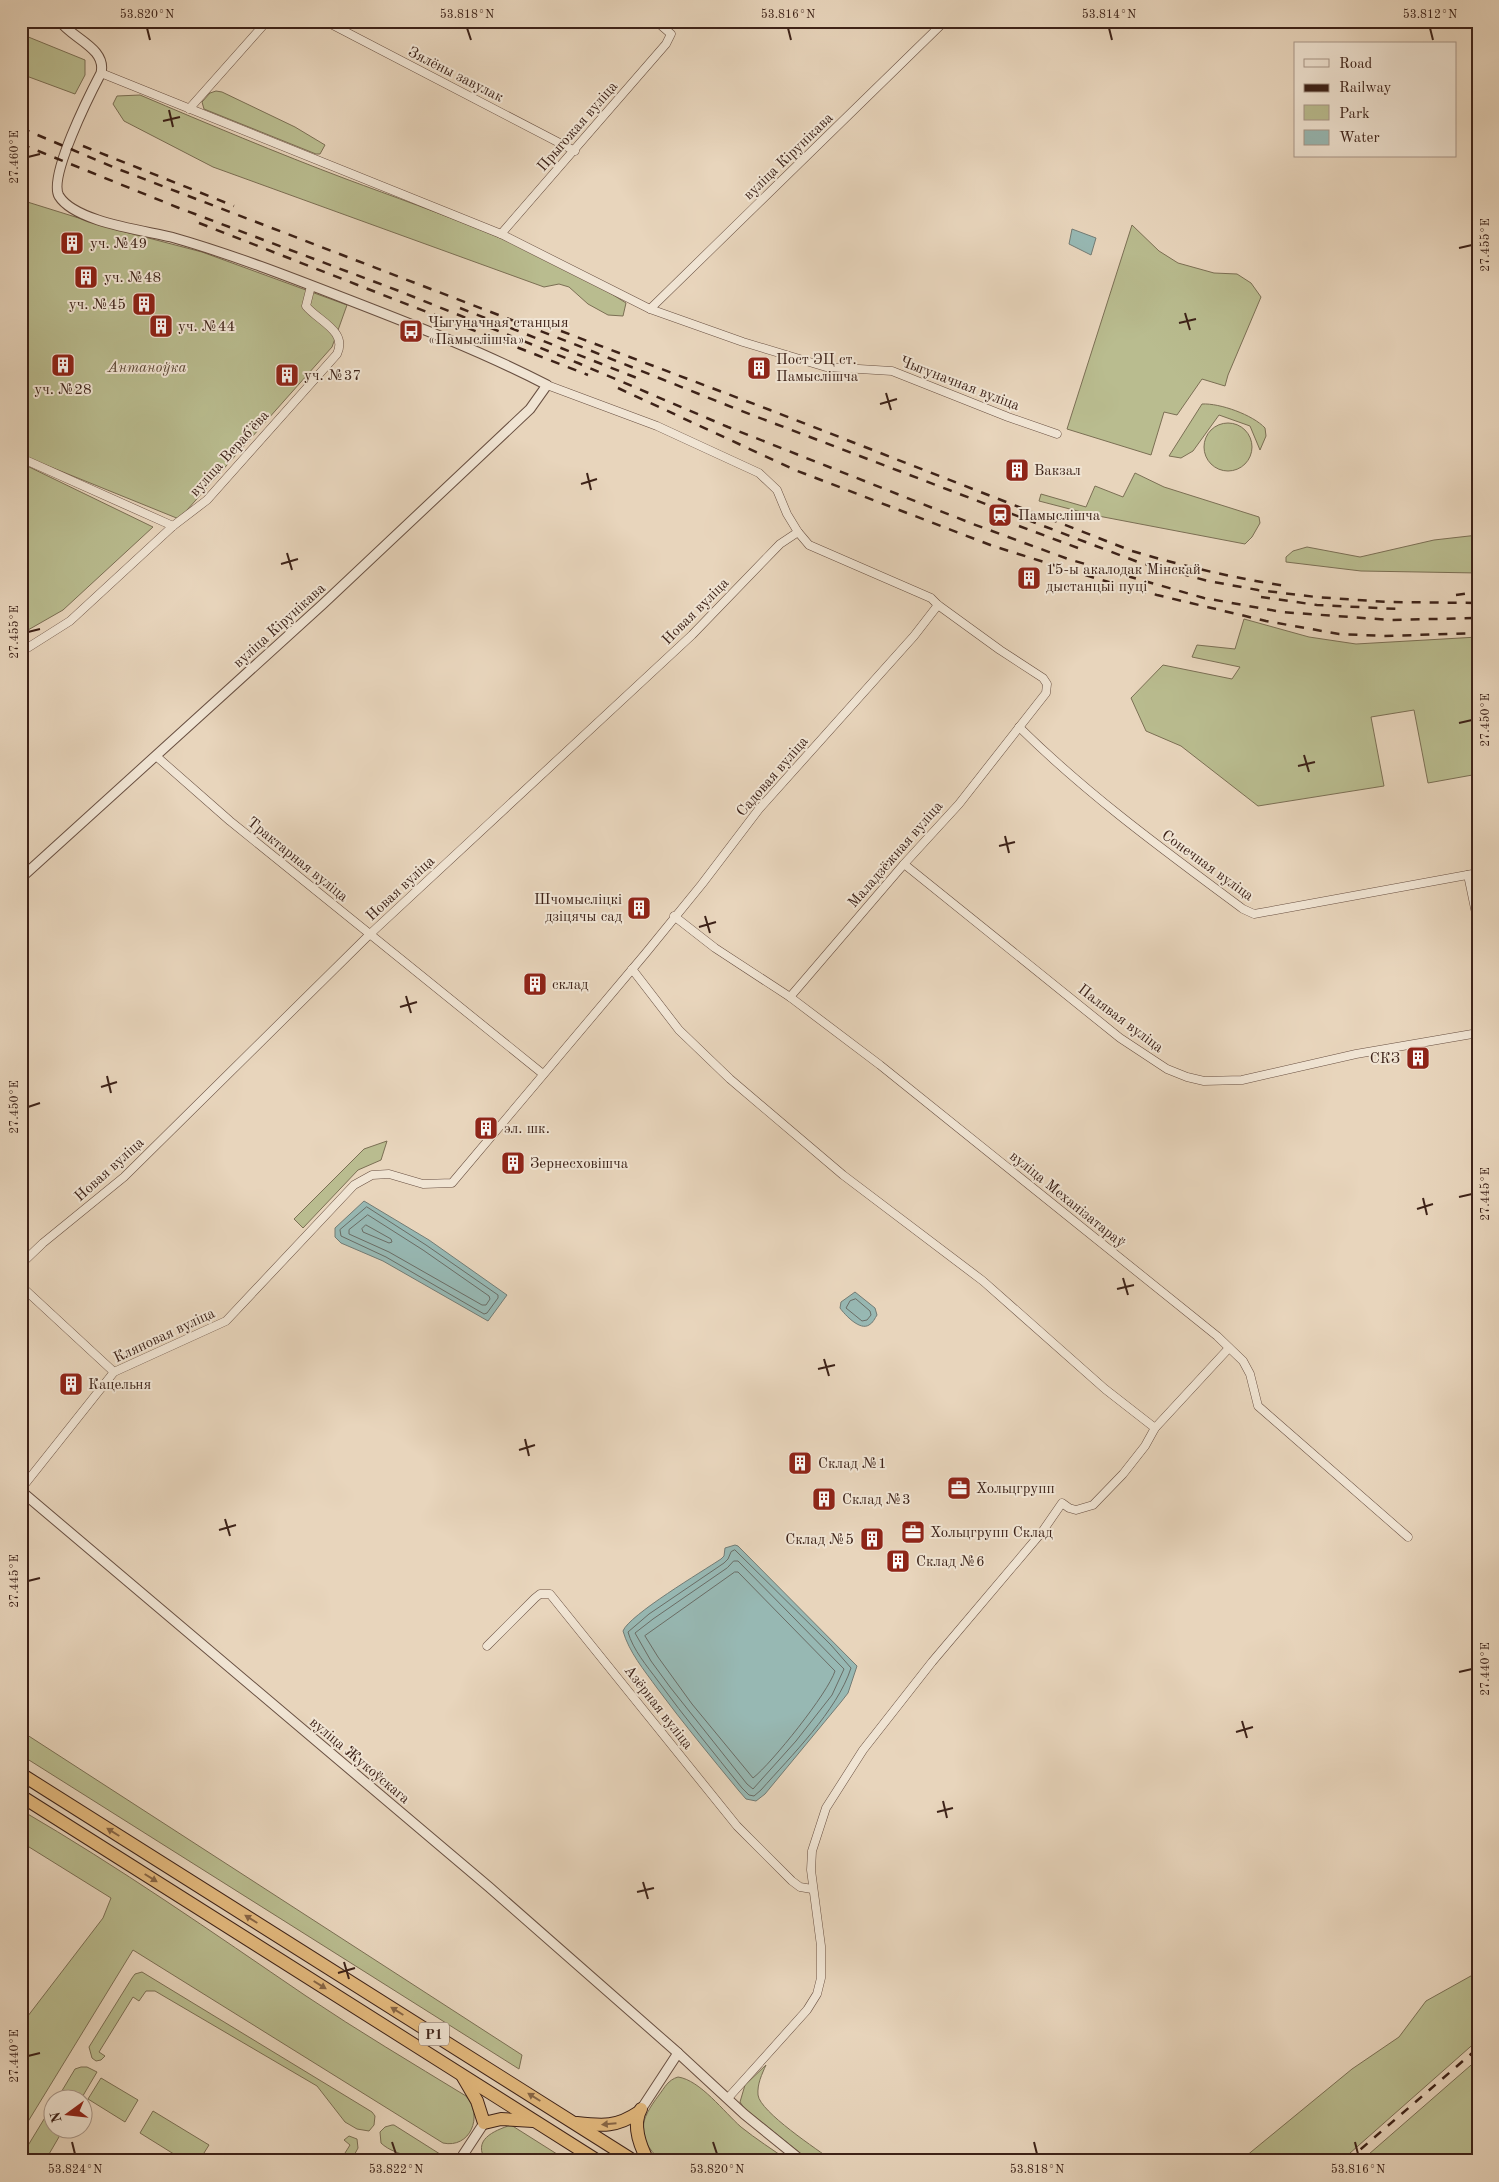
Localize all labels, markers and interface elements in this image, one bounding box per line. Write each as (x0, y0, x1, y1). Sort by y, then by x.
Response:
text: 53.820°N (120, 8, 174, 21)
text: 53.818°N (440, 8, 494, 21)
text: 53.816°N (761, 8, 815, 21)
text: 53.814°N (1082, 8, 1136, 21)
text: 53.812°N (1403, 8, 1457, 21)
legend (1294, 42, 1456, 158)
street label: Зялёны завулак (405, 45, 506, 106)
text: Road (1339, 57, 1373, 72)
street label: Прыгожая вуліца (535, 79, 621, 175)
text: Railway (1339, 81, 1392, 96)
text: Park (1339, 107, 1370, 122)
street label: вуліца Кірунікава (741, 110, 837, 203)
text: 27.460°E (9, 130, 21, 184)
text: Water (1339, 131, 1380, 146)
text: 27.455°E (1479, 218, 1492, 272)
building icon: уч. №49 (59, 230, 85, 256)
place label: уч. №49 (90, 237, 147, 252)
building icon: уч. №48 (73, 264, 99, 290)
place label: уч. №48 (104, 271, 161, 286)
building icon: уч. №45 (131, 291, 157, 317)
place label: уч. №45 (69, 298, 126, 313)
building icon: уч. №44 (148, 313, 174, 339)
place label: Чыгуначная станцыя «Памыслішча» (428, 316, 569, 348)
bus stop icon: Чыгуначная станцыя «Памыслішча» (398, 318, 424, 344)
place label: уч. №44 (178, 320, 235, 335)
building icon: уч. №28 (50, 352, 76, 378)
place label: Пост ЭЦ ст. Памыслішча (776, 353, 859, 385)
building icon: Пост ЭЦ ст. Памыслішча (746, 355, 772, 381)
street label: Чыгуначная вуліца (898, 355, 1022, 414)
park label: Антаноўка (107, 361, 186, 376)
building icon: уч. №37 (274, 362, 300, 388)
place label: уч. №37 (304, 369, 361, 384)
place label: уч. №28 (34, 383, 92, 398)
street label: вуліца Верабʼёва (188, 408, 273, 500)
building icon: Вакзал (1004, 457, 1030, 483)
place label: Вакзал (1034, 464, 1081, 479)
station icon: Памыслішча (987, 502, 1013, 528)
place label: Памыслішча (1018, 509, 1101, 524)
place label: 15-ы акалодак Мінскай дыстанцыі пуці (1046, 563, 1201, 595)
building icon: 15-ы акалодак Мінскай дыстанцыі пуці (1016, 565, 1042, 591)
street label: Новая вуліца (660, 575, 733, 648)
street label: вуліца Кірунікава (231, 581, 329, 671)
text: 27.455°E (8, 605, 21, 659)
text: 27.450°E (1479, 693, 1492, 747)
street label: Садовая вуліца (735, 734, 812, 820)
street label: Маладзёжная вуліца (846, 798, 947, 911)
street label: Трактарная вуліца (244, 815, 351, 906)
street label: Сонечная вуліца (1158, 828, 1256, 905)
street label: Новая вуліца (364, 853, 439, 924)
place label: Шчомысліцкі дзіцячы сад (534, 893, 623, 925)
building icon: Шчомысліцкі дзіцячы сад (626, 895, 652, 921)
building icon: склад (522, 971, 548, 997)
place label: склад (552, 978, 589, 993)
street label: Палявая вуліца (1075, 982, 1166, 1056)
building icon: СКЗ (1405, 1045, 1431, 1071)
place label: СКЗ (1370, 1052, 1400, 1067)
text: 27.450°E (8, 1080, 21, 1134)
building icon: эл. шк. (473, 1115, 499, 1141)
place label: эл. шк. (504, 1122, 550, 1137)
street label: Новая вуліца (73, 1135, 148, 1205)
street label: вуліца Механізатараў (1006, 1149, 1128, 1251)
building icon: Зернесховішча (500, 1150, 526, 1176)
place label: Зернесховішча (530, 1157, 629, 1172)
text: 27.445°E (1479, 1167, 1492, 1221)
street label: Кляновая вуліца (112, 1306, 218, 1366)
building icon: Кацельня (58, 1371, 84, 1397)
place label: Кацельня (88, 1378, 151, 1393)
building icon: Склад №1 (787, 1450, 813, 1476)
place label: Склад №1 (818, 1457, 887, 1472)
office icon: Хольцгрупп (946, 1475, 972, 1501)
place label: Хольцгрупп (976, 1482, 1055, 1497)
building icon: Склад №3 (811, 1486, 837, 1512)
place label: Склад №3 (842, 1493, 911, 1508)
office icon: Хольцгрупп Склад (900, 1519, 926, 1545)
building icon: Склад №5 (859, 1526, 885, 1552)
place label: Хольцгрупп Склад (930, 1526, 1053, 1541)
place label: Склад №5 (785, 1533, 854, 1548)
building icon: Склад №6 (885, 1548, 911, 1574)
text: 27.445°E (8, 1554, 21, 1608)
place label: Склад №6 (916, 1555, 985, 1570)
text: 27.440°E (1480, 1642, 1492, 1696)
street label: Азёрная вуліца (621, 1663, 695, 1753)
street label: вуліца Жукоўскага (306, 1715, 412, 1808)
one-way arrow (107, 1827, 120, 1837)
one-way arrow (145, 1874, 158, 1883)
one-way arrow (244, 1914, 258, 1923)
one-way arrow (314, 1980, 327, 1989)
one-way arrow (390, 2006, 403, 2015)
road number: Р1 (419, 2022, 449, 2046)
text: 27.440°E (9, 2029, 21, 2083)
north arrow (42, 2090, 92, 2140)
one-way arrow (528, 2092, 541, 2102)
text: N (48, 2110, 65, 2124)
one-way arrow (601, 2121, 617, 2129)
text: 53.824°N (48, 2163, 102, 2176)
text: 53.822°N (369, 2163, 423, 2176)
text: 53.820°N (690, 2163, 744, 2176)
text: 53.818°N (1010, 2163, 1064, 2176)
text: 53.816°N (1331, 2163, 1385, 2176)

